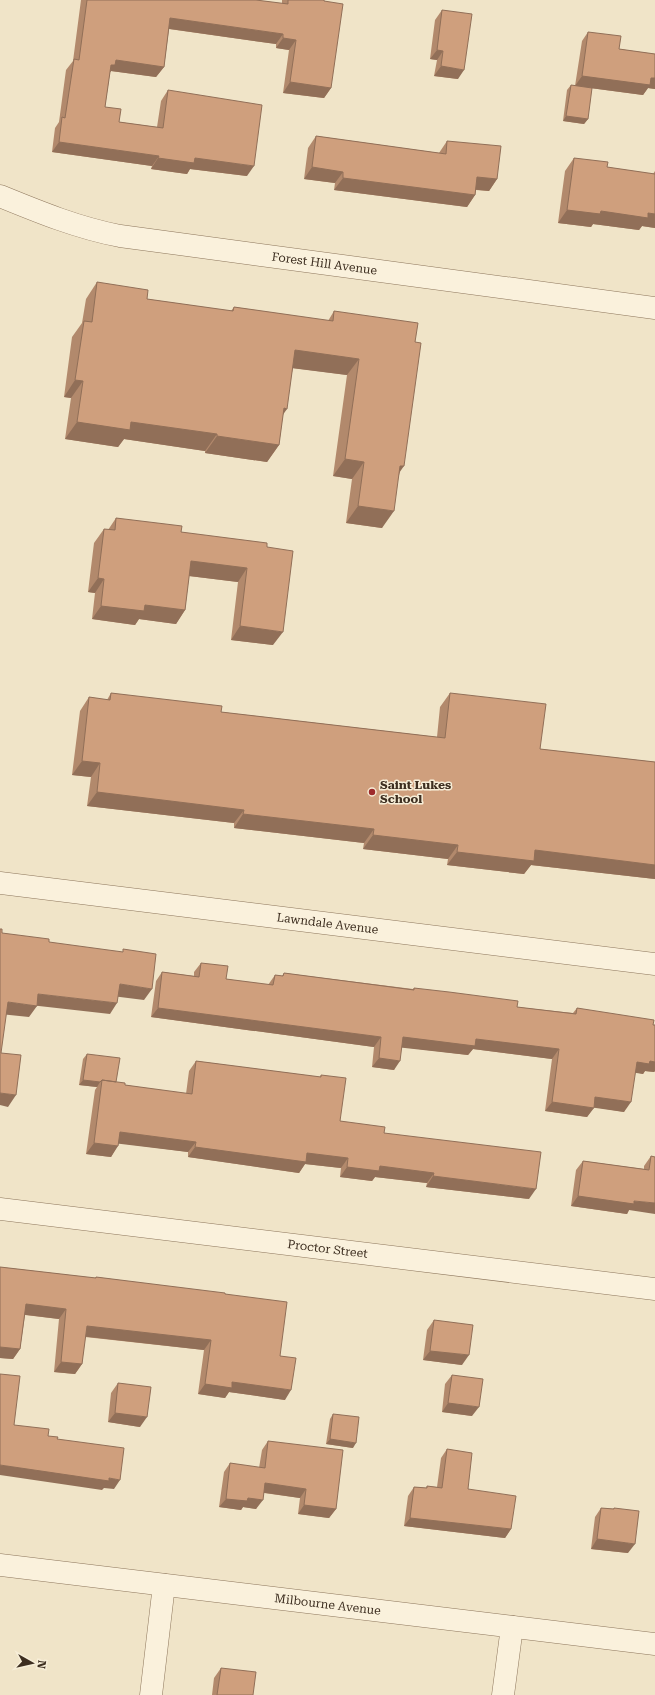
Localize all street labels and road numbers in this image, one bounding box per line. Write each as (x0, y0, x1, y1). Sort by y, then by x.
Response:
street label: Forest Hill Avenue (271, 250, 378, 278)
street label: Lawndale Avenue (276, 910, 379, 937)
street label: Proctor Street (287, 1237, 369, 1261)
street label: Milbourne Avenue (274, 1591, 382, 1618)

